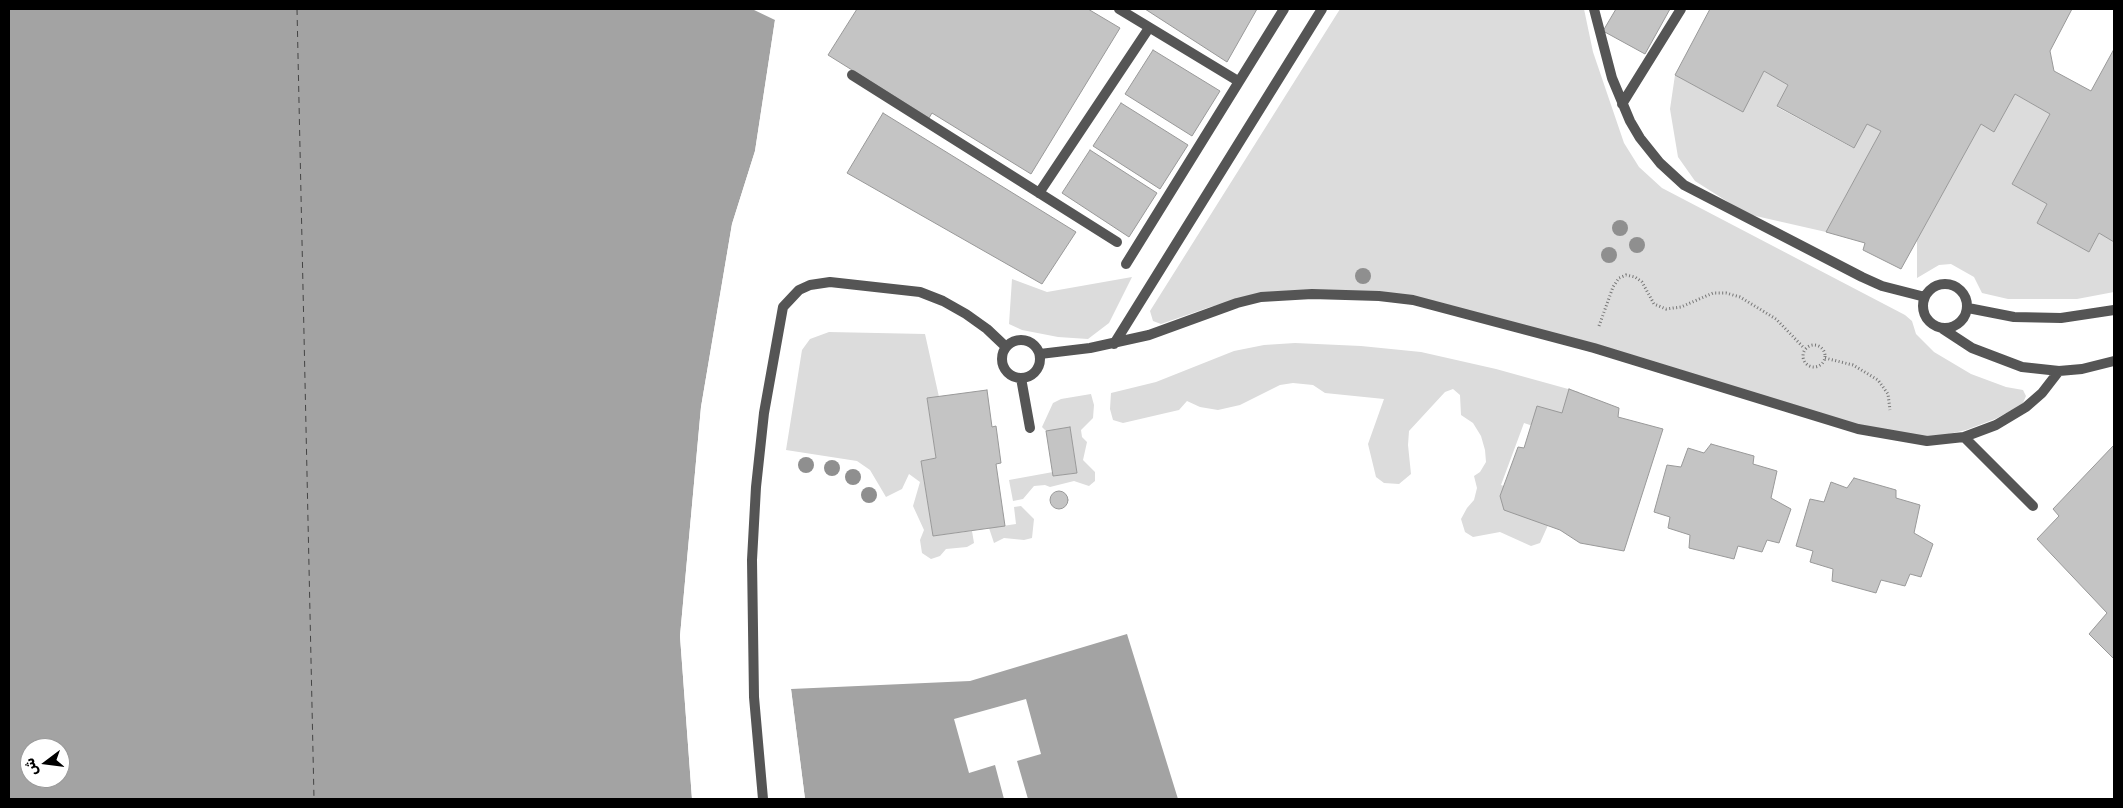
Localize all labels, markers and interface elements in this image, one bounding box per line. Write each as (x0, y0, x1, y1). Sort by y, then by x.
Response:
north arrow (20, 738, 70, 788)
text: ش (20, 756, 42, 778)

